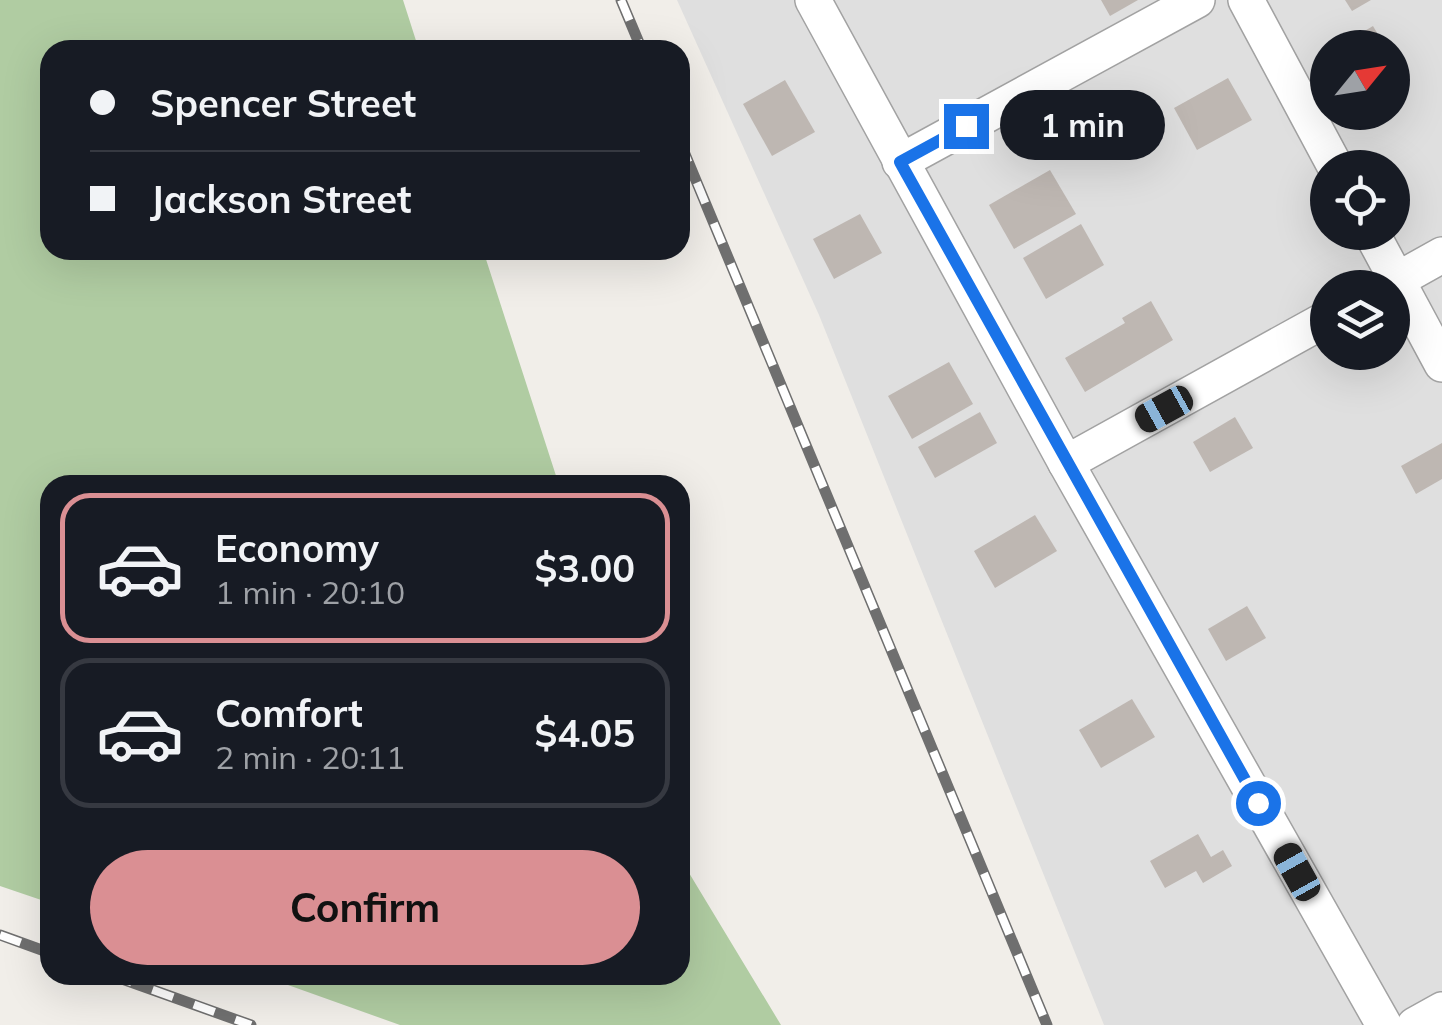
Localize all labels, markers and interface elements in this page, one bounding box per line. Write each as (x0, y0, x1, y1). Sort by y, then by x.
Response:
north arrow (1310, 30, 1410, 130)
map controls (1310, 30, 1410, 370)
text: Spencer Street (150, 79, 416, 127)
callout: 1 min (1001, 91, 1166, 161)
route end (944, 104, 989, 149)
text: 1 min (1040, 105, 1125, 145)
button: locate (1310, 150, 1410, 250)
text: Jackson Street (150, 175, 411, 223)
button: layers (1310, 270, 1410, 370)
car (1130, 381, 1198, 437)
icon: car (95, 523, 185, 613)
text: Economy (215, 524, 379, 572)
text: $3.00 (534, 544, 635, 592)
text: 1 min · 20:10 (215, 572, 405, 612)
icon: car (95, 688, 185, 778)
text: Comfort (215, 689, 363, 737)
text: $4.05 (534, 709, 635, 757)
text: 2 min · 20:11 (215, 737, 405, 777)
route start (1236, 781, 1281, 826)
car (1269, 838, 1325, 906)
button: Confirm (90, 850, 640, 965)

